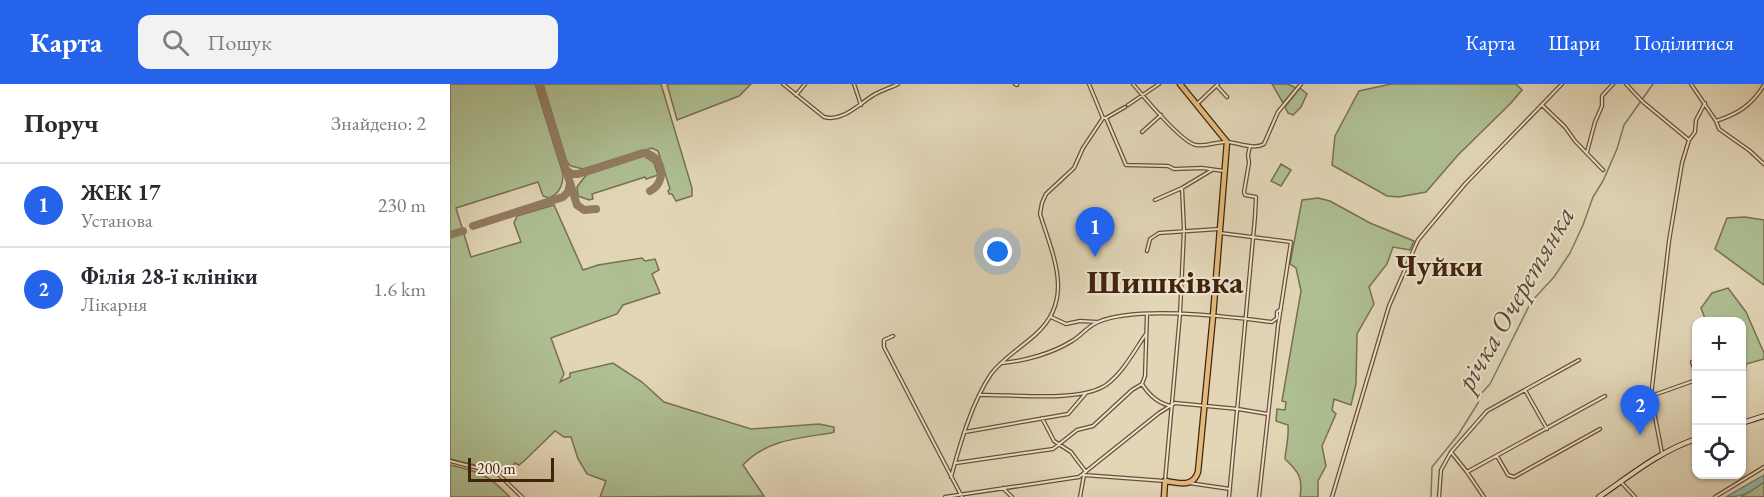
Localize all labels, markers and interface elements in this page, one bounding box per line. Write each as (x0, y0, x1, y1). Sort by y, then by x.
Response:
search box (138, 15, 558, 69)
text: Карта (30, 24, 102, 60)
icon: search (159, 26, 192, 59)
text: Пошук (207, 28, 272, 57)
text: Карта (1465, 29, 1515, 56)
text: Шари (1548, 29, 1600, 56)
text: Поділитися (1633, 29, 1734, 56)
text: Поруч (24, 106, 99, 140)
text: Знайдено: 2 (331, 110, 426, 136)
text: ЖЕК 17 (81, 178, 161, 207)
text: 1 (38, 192, 49, 218)
text: 230 m (378, 192, 426, 218)
water label: річка Очеретянка (1446, 200, 1582, 400)
text: Установа (81, 207, 153, 233)
pin: 1 (1076, 208, 1114, 257)
your location (983, 237, 1012, 266)
district label: Чуйки (1395, 246, 1483, 285)
district label: Шишківка (1087, 260, 1244, 303)
text: Філія 28-ї клініки (81, 262, 258, 291)
text: 2 (38, 276, 49, 302)
text: 1.6 km (373, 276, 426, 302)
text: Лікарня (81, 291, 147, 317)
map controls (1692, 317, 1746, 479)
button: + (1692, 317, 1746, 371)
button: − (1692, 371, 1746, 425)
pin: 2 (1620, 386, 1660, 435)
button: locate (1692, 425, 1746, 479)
scale bar (468, 455, 554, 482)
text: 200 m (477, 458, 516, 479)

